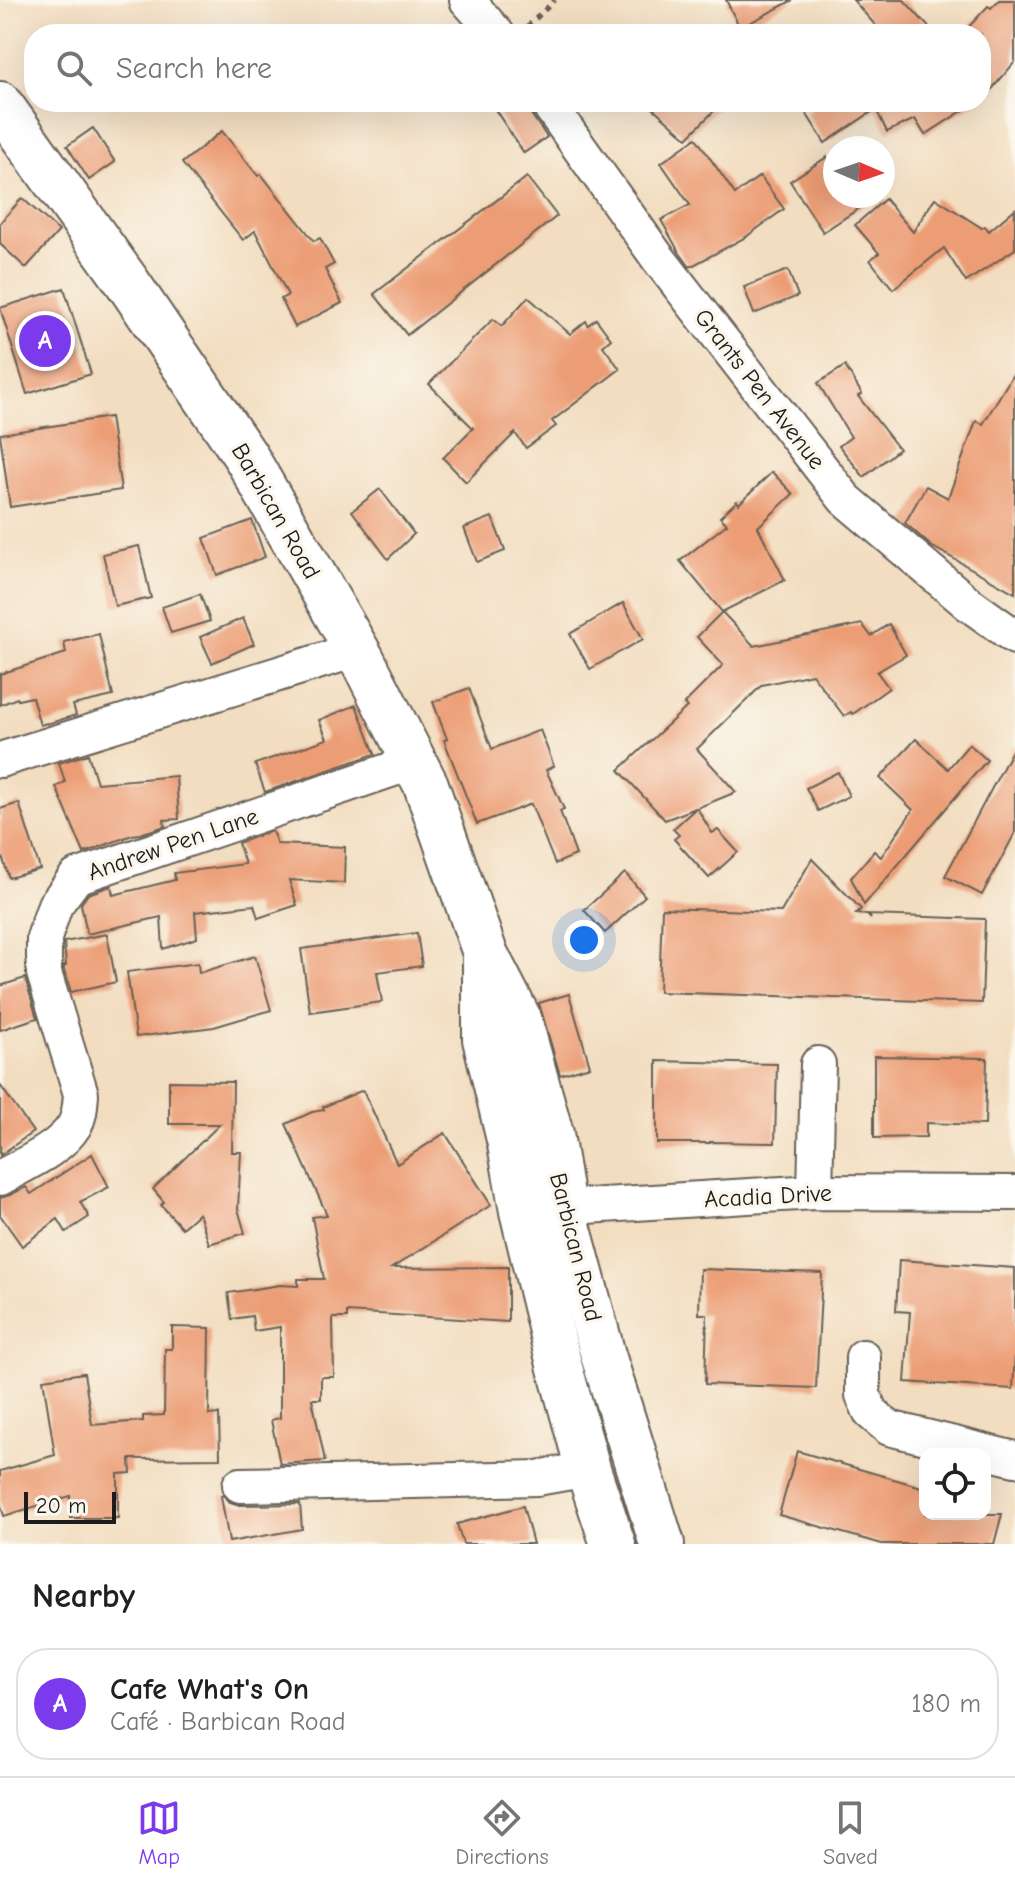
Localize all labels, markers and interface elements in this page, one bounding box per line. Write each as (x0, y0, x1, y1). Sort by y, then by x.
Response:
search box (24, 24, 991, 112)
icon: search (52, 46, 96, 90)
text: Search here (116, 51, 272, 86)
north arrow (823, 136, 895, 208)
street label: Grants Pen Avenue (689, 303, 831, 475)
pin: A (19, 311, 71, 371)
street label: Barbican Road (226, 438, 326, 584)
street label: Andrew Pen Lane (84, 802, 262, 886)
your location (564, 920, 604, 960)
street label: Barbican Road (544, 1170, 608, 1324)
street label: Acadia Drive (703, 1179, 833, 1213)
map controls (919, 1448, 991, 1520)
button: locate (919, 1448, 991, 1520)
scale bar (24, 1488, 116, 1524)
text: 20 m (36, 1493, 86, 1519)
text: Nearby (32, 1576, 135, 1616)
text: Cafe What's On (110, 1672, 309, 1707)
text: A (53, 1689, 67, 1719)
text: 180 m (911, 1689, 981, 1719)
text: Café · Barbican Road (110, 1707, 346, 1737)
tab: Map (137, 1796, 181, 1870)
tab: Directions (456, 1796, 549, 1870)
tab: Saved (823, 1796, 878, 1870)

